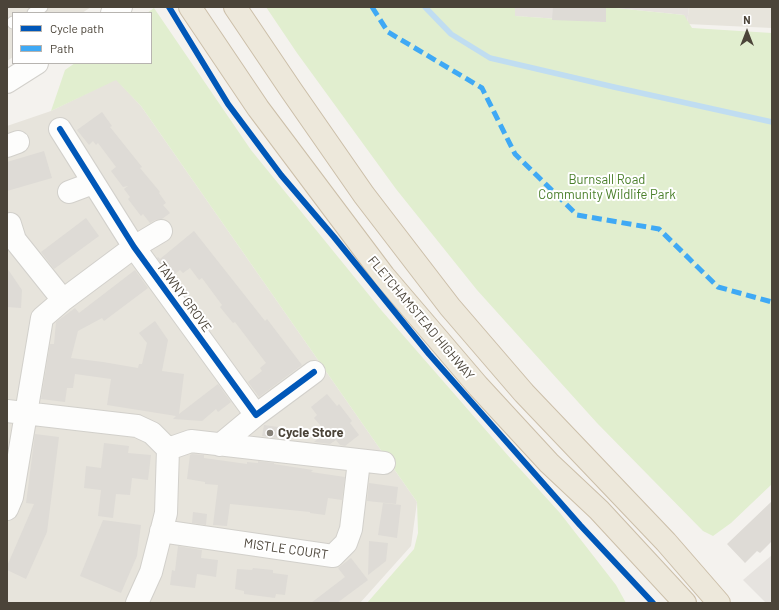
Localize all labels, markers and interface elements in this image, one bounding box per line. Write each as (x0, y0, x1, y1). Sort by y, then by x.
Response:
legend (12, 12, 152, 64)
north arrow (727, 12, 767, 52)
text: N (743, 13, 751, 26)
text: Cycle path (50, 21, 104, 35)
text: Path (50, 41, 74, 55)
park label: Burnsall Road Community Wildlife Park (538, 172, 676, 203)
street label: FLETCHAMSTEAD HIGHWAY (365, 253, 477, 383)
street label: TAWNY GROVE (153, 259, 215, 335)
place label: Cycle Store (278, 425, 344, 441)
marker: Cycle Store (265, 428, 275, 438)
street label: MISTLE COURT (243, 535, 329, 563)

